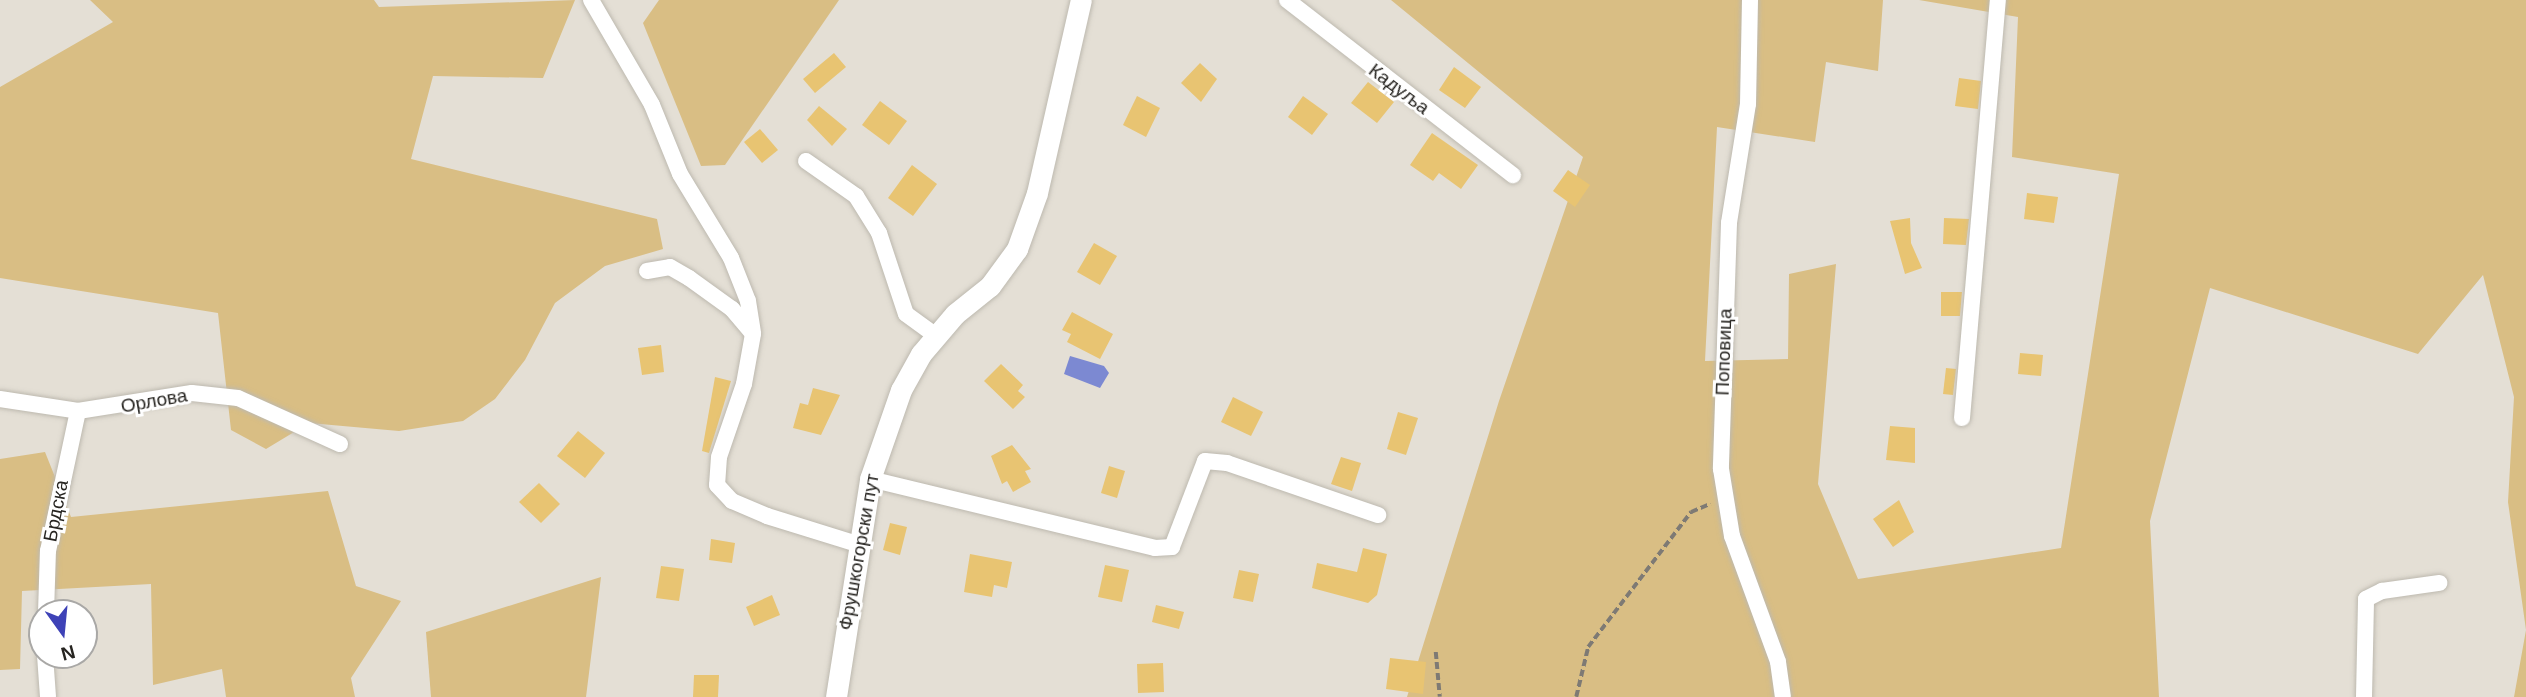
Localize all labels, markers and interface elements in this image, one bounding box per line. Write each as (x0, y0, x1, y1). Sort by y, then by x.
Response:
street label: Кадуља (1364, 59, 1434, 119)
street label: Поповица (1711, 308, 1737, 396)
street label: Орлова (119, 384, 189, 418)
street label: Фрушкогорски пут (834, 472, 884, 632)
street label: Брдска (39, 478, 73, 544)
north arrow (28, 599, 98, 669)
text: N (59, 641, 77, 665)

